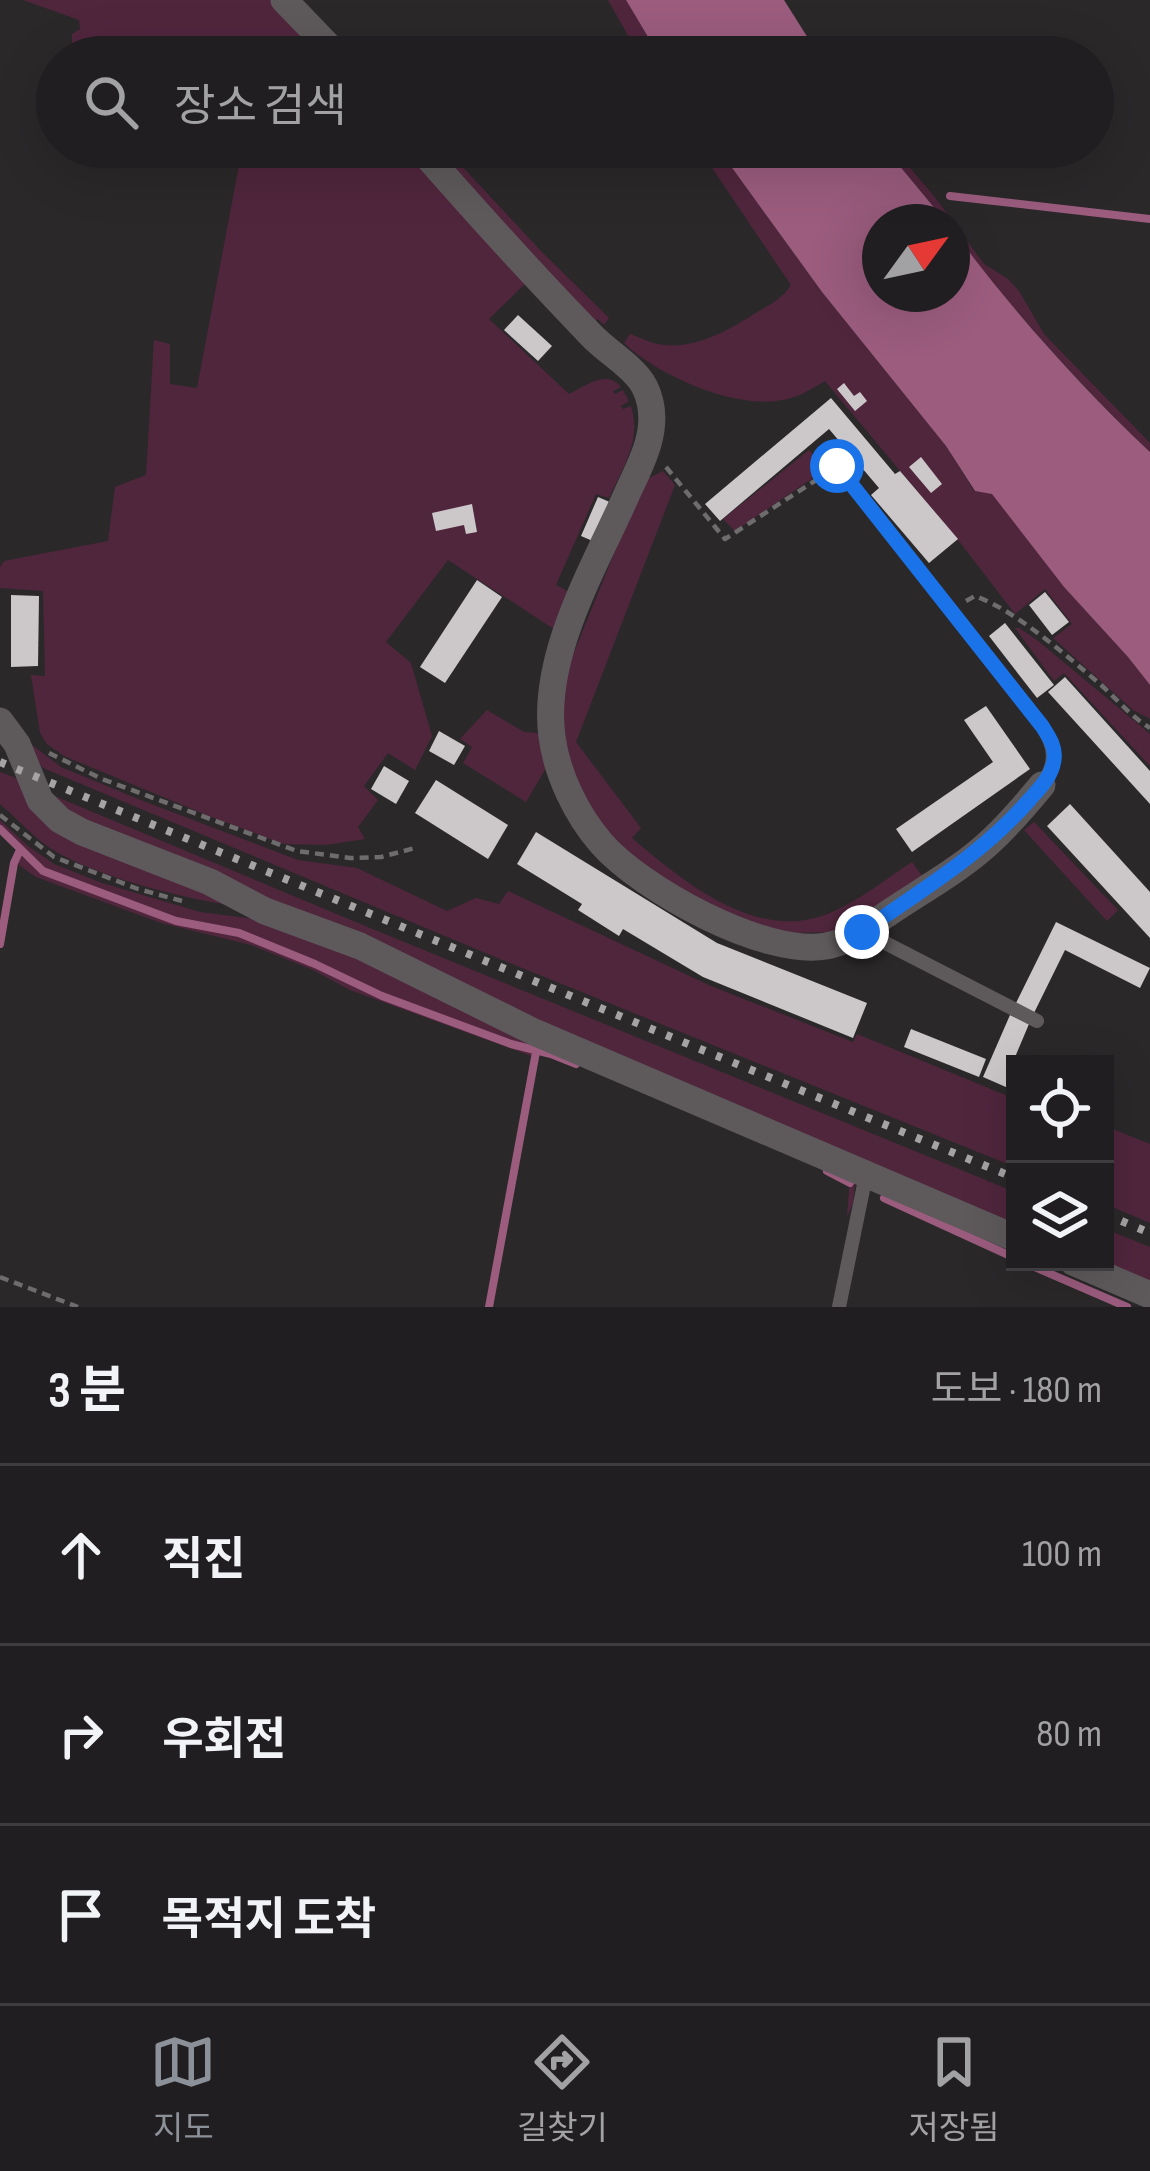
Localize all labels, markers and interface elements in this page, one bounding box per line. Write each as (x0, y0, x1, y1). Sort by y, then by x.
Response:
search box (36, 36, 1114, 168)
icon: search (78, 69, 144, 135)
text: 장소 검색 (174, 80, 347, 135)
north arrow (862, 204, 970, 312)
route start (810, 439, 864, 493)
route end (835, 905, 889, 959)
map controls (1006, 1055, 1114, 1271)
button: locate (1006, 1055, 1114, 1163)
button: layers (1006, 1163, 1114, 1271)
text: 3 분 (48, 1361, 126, 1422)
text: 도보 · 180 m (931, 1367, 1102, 1414)
icon: ahead (48, 1522, 114, 1588)
text: 100 m (1022, 1531, 1102, 1578)
text: 직진 (162, 1533, 245, 1588)
icon: right (48, 1702, 114, 1768)
text: 80 m (1036, 1711, 1102, 1758)
text: 우회전 (162, 1713, 286, 1768)
icon: arrive (48, 1882, 114, 1948)
text: 목적지 도착 (162, 1893, 376, 1948)
tab: 지도 (150, 2029, 216, 2149)
tab: 길찾기 (517, 2029, 608, 2149)
tab: 저장됨 (909, 2029, 1000, 2149)

